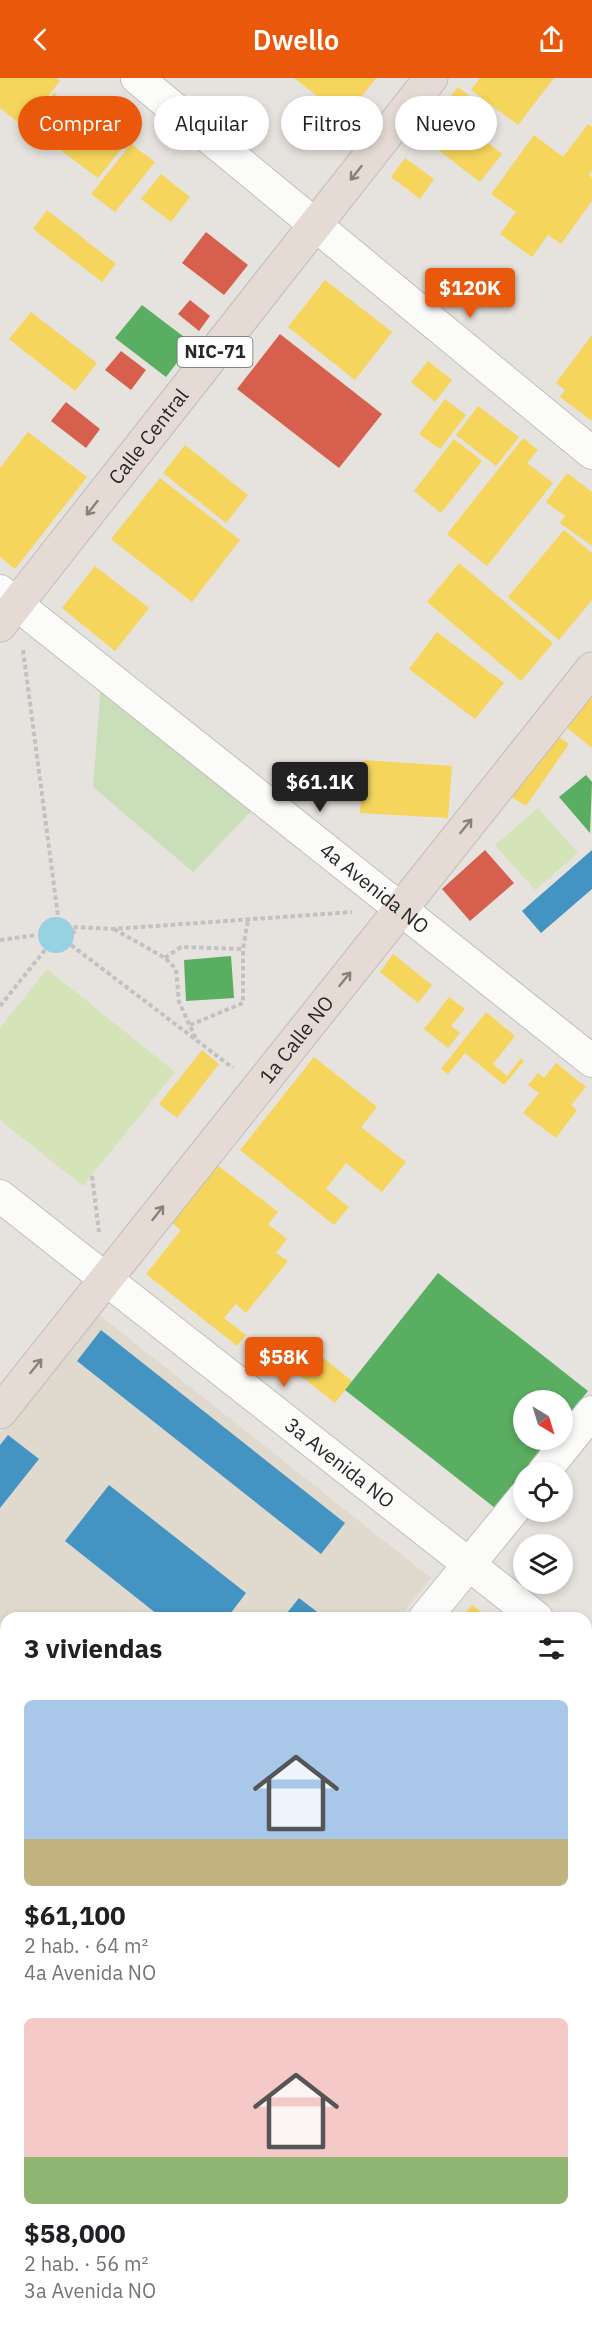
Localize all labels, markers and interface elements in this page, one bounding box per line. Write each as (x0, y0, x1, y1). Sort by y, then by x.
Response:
text: Dwello (253, 22, 339, 57)
icon: back (24, 23, 57, 56)
icon: share (535, 23, 568, 56)
chip: Comprar (18, 96, 142, 150)
chip: Alquilar (154, 96, 269, 150)
chip: Filtros (281, 96, 383, 150)
chip: Nuevo (395, 96, 497, 150)
one-way arrow (349, 165, 362, 181)
pin: $120K (428, 268, 512, 319)
text: $120K (439, 274, 501, 301)
road number: NIC-71 (178, 337, 252, 367)
street label: Calle Central (102, 383, 194, 490)
one-way arrow (86, 500, 99, 516)
pin: $61.1K (271, 762, 369, 813)
text: $61.1K (286, 768, 354, 795)
one-way arrow (460, 818, 473, 834)
street label: 4a Avenida NO (314, 836, 435, 940)
one-way arrow (338, 971, 351, 987)
street label: 1a Calle NO (253, 990, 340, 1089)
one-way arrow (151, 1206, 164, 1222)
pin: $58K (248, 1337, 320, 1388)
text: $58K (259, 1343, 309, 1370)
one-way arrow (30, 1358, 43, 1374)
north arrow (513, 1390, 573, 1450)
map controls (513, 1390, 573, 1594)
street label: 3a Avenida NO (280, 1411, 400, 1514)
button: locate (513, 1462, 573, 1522)
button: layers (513, 1534, 573, 1594)
text: 3 viviendas (24, 1631, 162, 1665)
icon: filters (535, 1632, 568, 1665)
icon: home (242, 1739, 350, 1847)
text: $61,100 (24, 1898, 126, 1932)
text: 2 hab. · 64 m² (24, 1932, 148, 1959)
text: 4a Avenida NO (24, 1959, 156, 1986)
icon: home (242, 2057, 350, 2165)
text: $58,000 (24, 2216, 126, 2250)
text: 2 hab. · 56 m² (24, 2250, 148, 2277)
text: 3a Avenida NO (24, 2277, 156, 2304)

